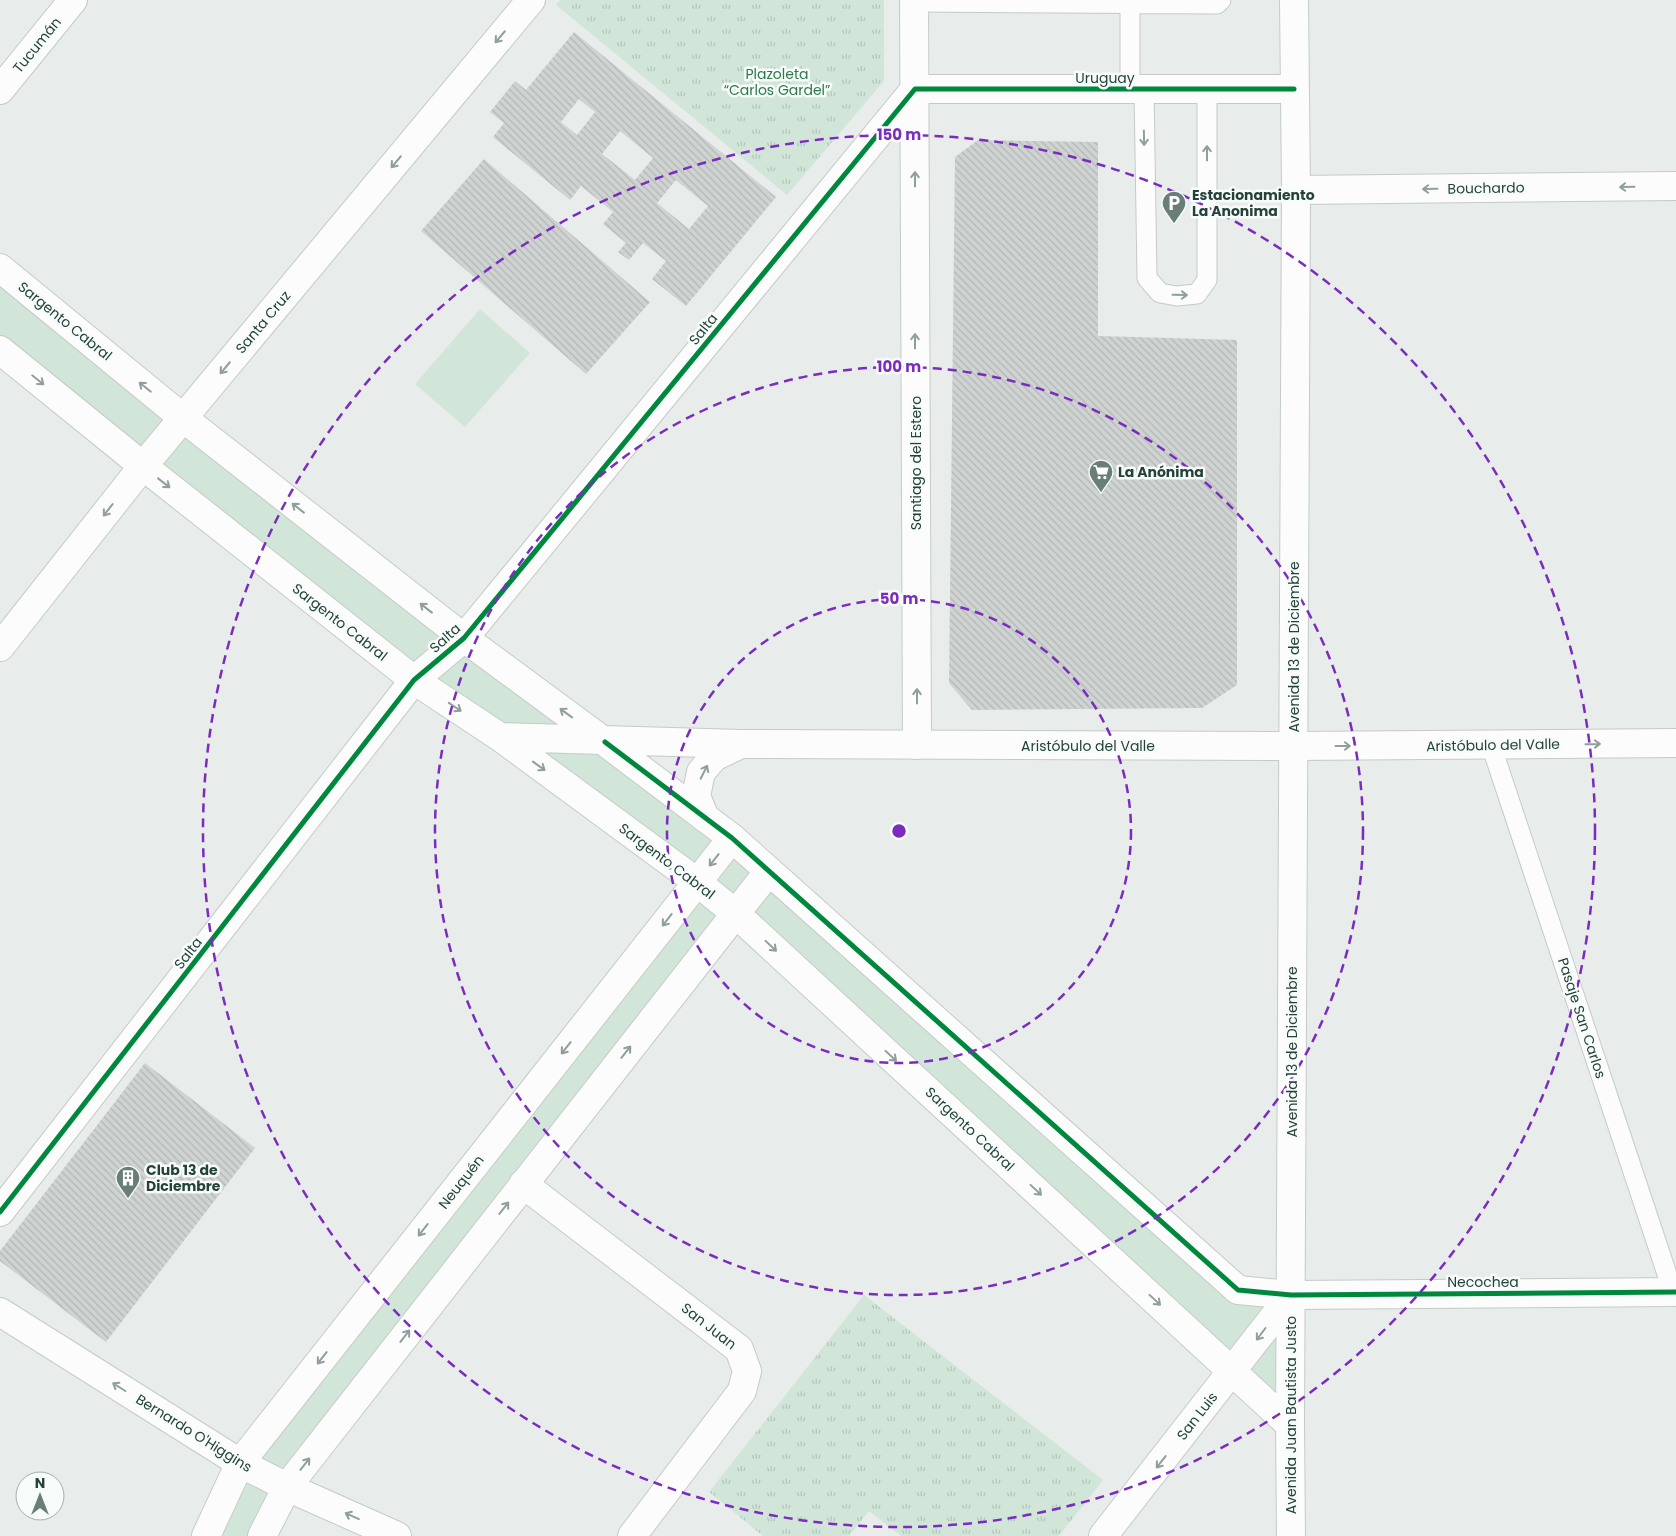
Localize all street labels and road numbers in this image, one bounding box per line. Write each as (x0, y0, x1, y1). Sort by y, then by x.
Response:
street label: Tucumán (8, 13, 66, 77)
street label: Uruguay (1075, 68, 1135, 88)
street label: Bouchardo (1447, 177, 1525, 199)
street label: Sargento Cabral (14, 277, 116, 365)
street label: Santa Cruz (231, 286, 295, 358)
street label: Salta (684, 309, 722, 349)
street label: Santiago del Estero (906, 396, 926, 530)
street label: Avenida 13 de Diciembre (1284, 561, 1304, 733)
street label: Sargento Cabral (288, 579, 392, 665)
street label: Salta (425, 619, 465, 657)
street label: Aristóbulo del Valle (1426, 734, 1560, 756)
street label: Aristóbulo del Valle (1021, 736, 1155, 756)
street label: Sargento Cabral (615, 818, 719, 904)
street label: Salta (169, 933, 207, 973)
street label: Pasaje San Carlos (1553, 955, 1611, 1081)
street label: Avenida 13 de Diciembre (1282, 966, 1302, 1138)
street label: Sargento Cabral (921, 1082, 1019, 1176)
street label: Neuquén (434, 1151, 488, 1213)
street label: Necochea (1447, 1272, 1519, 1292)
street label: San Juan (677, 1298, 741, 1354)
street label: Avenida Juan Bautista Justo (1281, 1316, 1301, 1514)
street label: San Luis (1172, 1388, 1222, 1444)
street label: Bernardo O'Higgins (132, 1389, 256, 1477)

